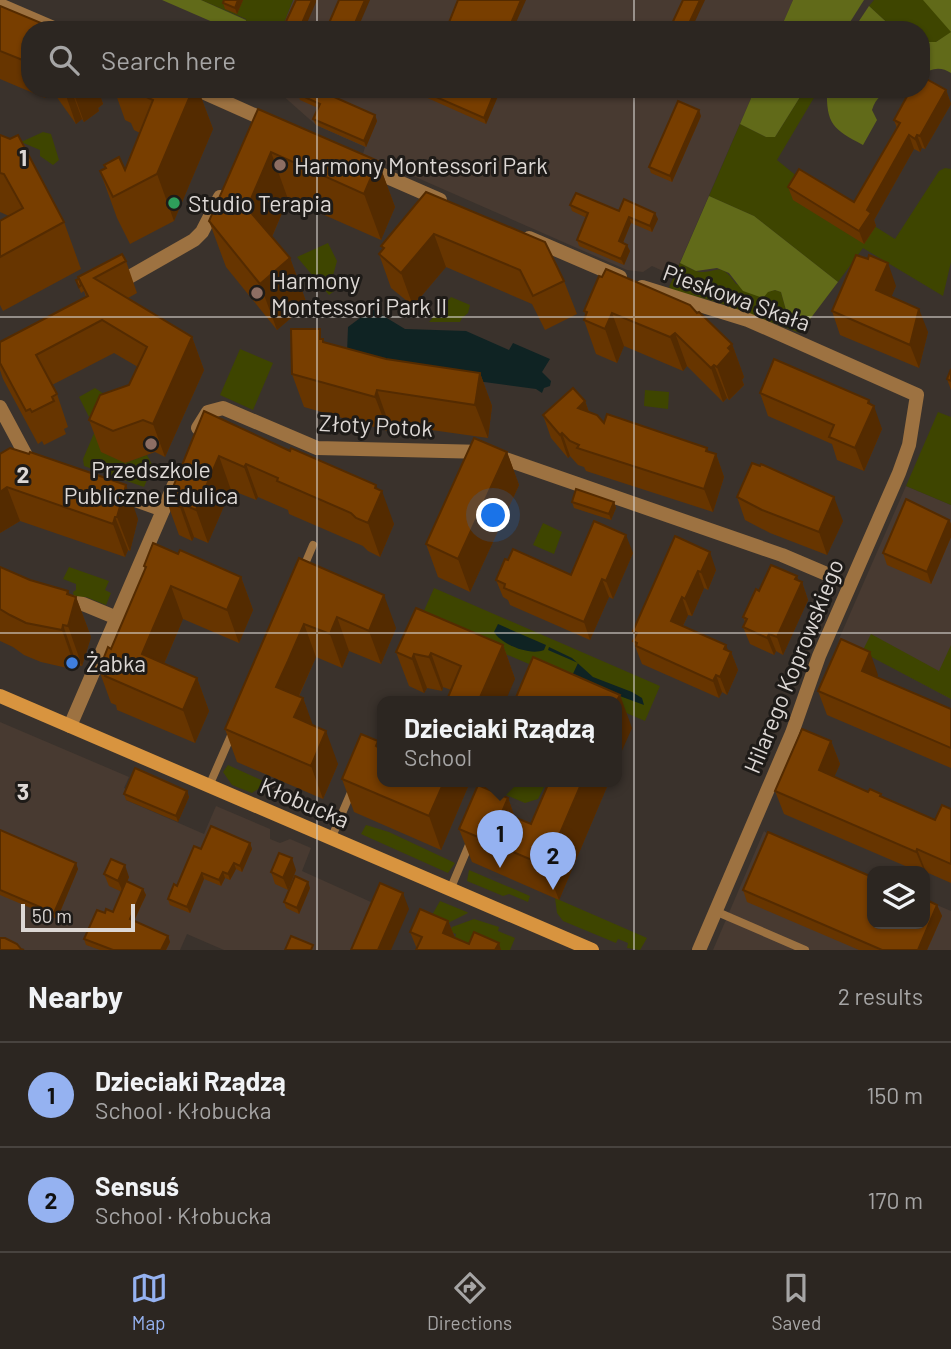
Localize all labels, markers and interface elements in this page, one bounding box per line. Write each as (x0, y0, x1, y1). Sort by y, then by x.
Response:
search box (21, 21, 930, 98)
icon: search (45, 41, 83, 79)
text: Search here (101, 44, 236, 75)
text: 1 (19, 143, 27, 171)
place label: Harmony Montessori Park (294, 151, 548, 179)
marker: Harmony Montessori Park (272, 157, 288, 173)
place label: Studio Terapia (188, 189, 332, 217)
marker: Studio Terapia (166, 195, 182, 211)
street label: Pieskowa Skała (660, 257, 814, 337)
place label: Harmony Montessori Park II (271, 266, 447, 320)
marker: Harmony Montessori Park II (249, 285, 265, 301)
street label: Złoty Potok (318, 408, 434, 442)
marker: Przedszkole Publiczne Edulica (143, 436, 159, 452)
place label: Przedszkole Publiczne Edulica (64, 455, 238, 509)
text: 2 (17, 460, 29, 488)
your location (476, 498, 510, 532)
street label: Hilarego Koprowskiego (737, 555, 849, 777)
place label: Żabka (86, 649, 146, 677)
marker: Żabka (64, 655, 80, 671)
popup (377, 696, 622, 787)
text: Dzieciaki Rządzą (404, 712, 595, 743)
text: School (404, 743, 472, 771)
street label: Kłobucka (256, 771, 354, 833)
text: 3 (17, 777, 29, 805)
pin: 1 (477, 810, 523, 868)
pin: 2 (530, 832, 576, 890)
map controls (867, 866, 930, 929)
button: layers (867, 866, 930, 929)
scale bar (21, 901, 135, 933)
text: 50 m (32, 904, 72, 927)
text: Nearby (28, 978, 123, 1014)
text: 2 results (838, 982, 923, 1010)
text: Dzieciaki Rządzą (95, 1065, 286, 1096)
text: 1 (47, 1081, 55, 1109)
text: 150 m (867, 1081, 923, 1109)
text: School · Kłobucka (95, 1096, 271, 1124)
text: Sensuś (95, 1170, 179, 1201)
text: 2 (45, 1186, 57, 1214)
text: 170 m (867, 1186, 923, 1214)
text: School · Kłobucka (95, 1201, 271, 1229)
tab: Map (130, 1269, 168, 1334)
tab: Directions (427, 1269, 512, 1334)
tab: Saved (771, 1269, 821, 1334)

